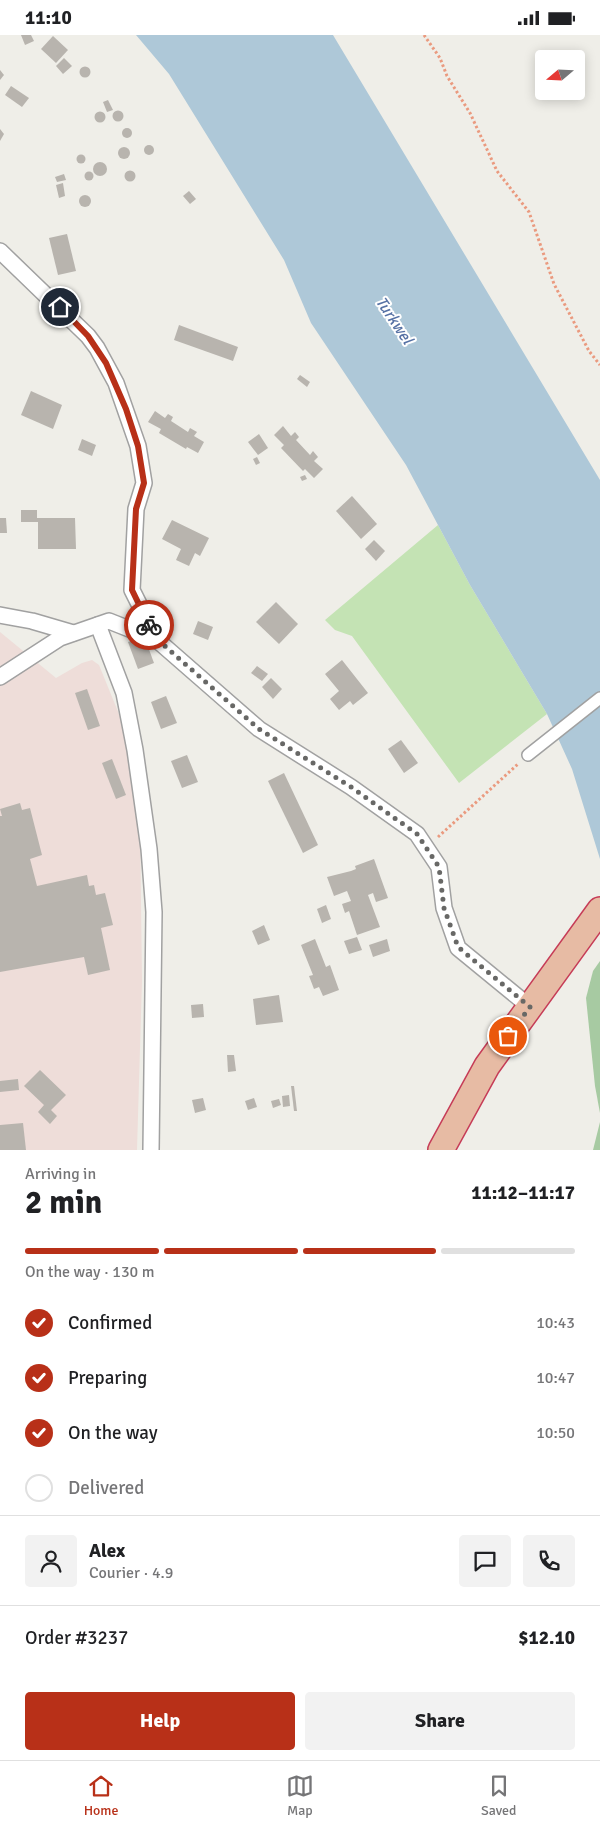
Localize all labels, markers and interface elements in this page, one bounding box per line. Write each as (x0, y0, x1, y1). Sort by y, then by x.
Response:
text: 11:10 (25, 6, 72, 30)
north arrow (535, 50, 585, 100)
map controls (535, 50, 585, 100)
pin (39, 286, 81, 328)
icon: home (46, 293, 74, 321)
water label: Turkwel (371, 293, 418, 349)
courier (124, 600, 174, 650)
icon: bike (135, 611, 163, 639)
pin (487, 1015, 529, 1057)
icon: bag (494, 1022, 522, 1050)
text: Arriving in (25, 1164, 96, 1184)
text: 11:12–11:17 (471, 1181, 575, 1205)
text: 2 min (25, 1183, 102, 1222)
text: On the way · 130 m (25, 1262, 155, 1282)
icon: check (25, 1309, 53, 1337)
text: Confirmed (68, 1311, 152, 1335)
text: 10:43 (536, 1313, 575, 1333)
icon: check (25, 1364, 53, 1392)
text: Preparing (68, 1366, 147, 1390)
text: 10:47 (536, 1368, 575, 1388)
icon: check (25, 1419, 53, 1447)
text: On the way (68, 1421, 158, 1445)
text: 10:50 (536, 1423, 575, 1443)
text: Delivered (68, 1476, 144, 1500)
button: person (25, 1535, 77, 1587)
button: chat (459, 1535, 511, 1587)
button: phone (523, 1535, 575, 1587)
text: Alex (89, 1539, 125, 1563)
text: Courier · 4.9 (89, 1563, 173, 1583)
text: Order #3237 (25, 1626, 128, 1650)
text: $12.10 (518, 1626, 575, 1650)
button: Help (25, 1692, 295, 1750)
button: Share (305, 1692, 575, 1750)
tab: Home (84, 1772, 119, 1819)
tab: Map (286, 1772, 314, 1819)
tab: Saved (481, 1772, 516, 1819)

